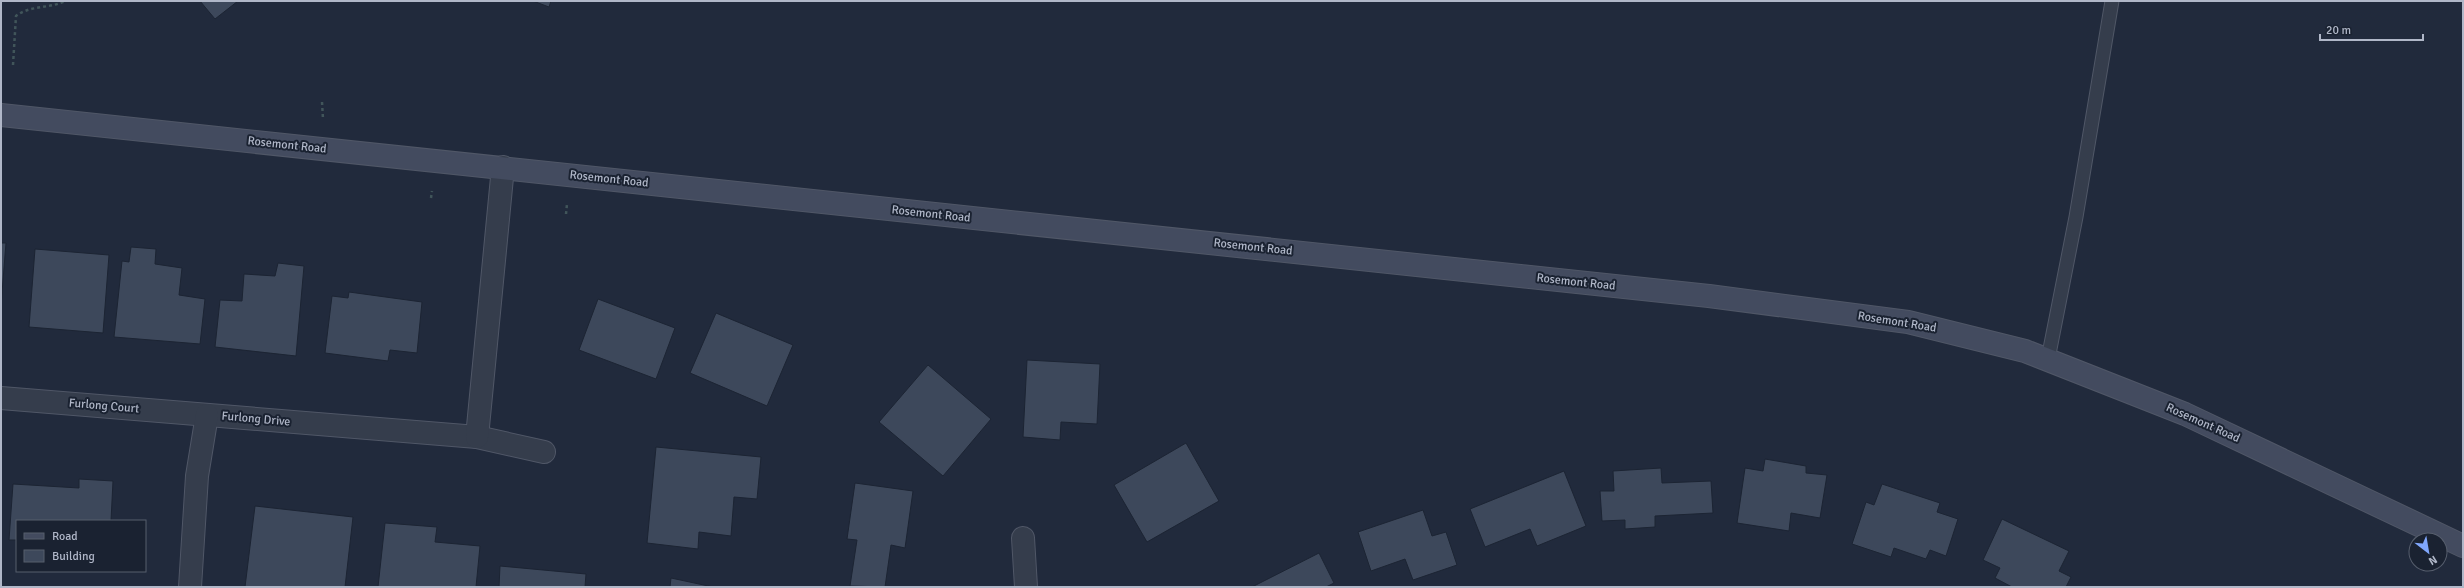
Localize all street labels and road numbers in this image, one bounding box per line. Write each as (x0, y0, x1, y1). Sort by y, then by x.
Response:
street label: Rosemont Road (247, 133, 327, 157)
street label: Rosemont Road (569, 167, 649, 191)
street label: Rosemont Road (891, 202, 971, 226)
street label: Rosemont Road (1213, 235, 1293, 259)
street label: Rosemont Road (1536, 270, 1616, 294)
street label: Rosemont Road (1857, 308, 1937, 336)
street label: Furlong Court (68, 395, 140, 417)
street label: Rosemont Road (2164, 400, 2242, 446)
street label: Furlong Drive (221, 409, 291, 429)

